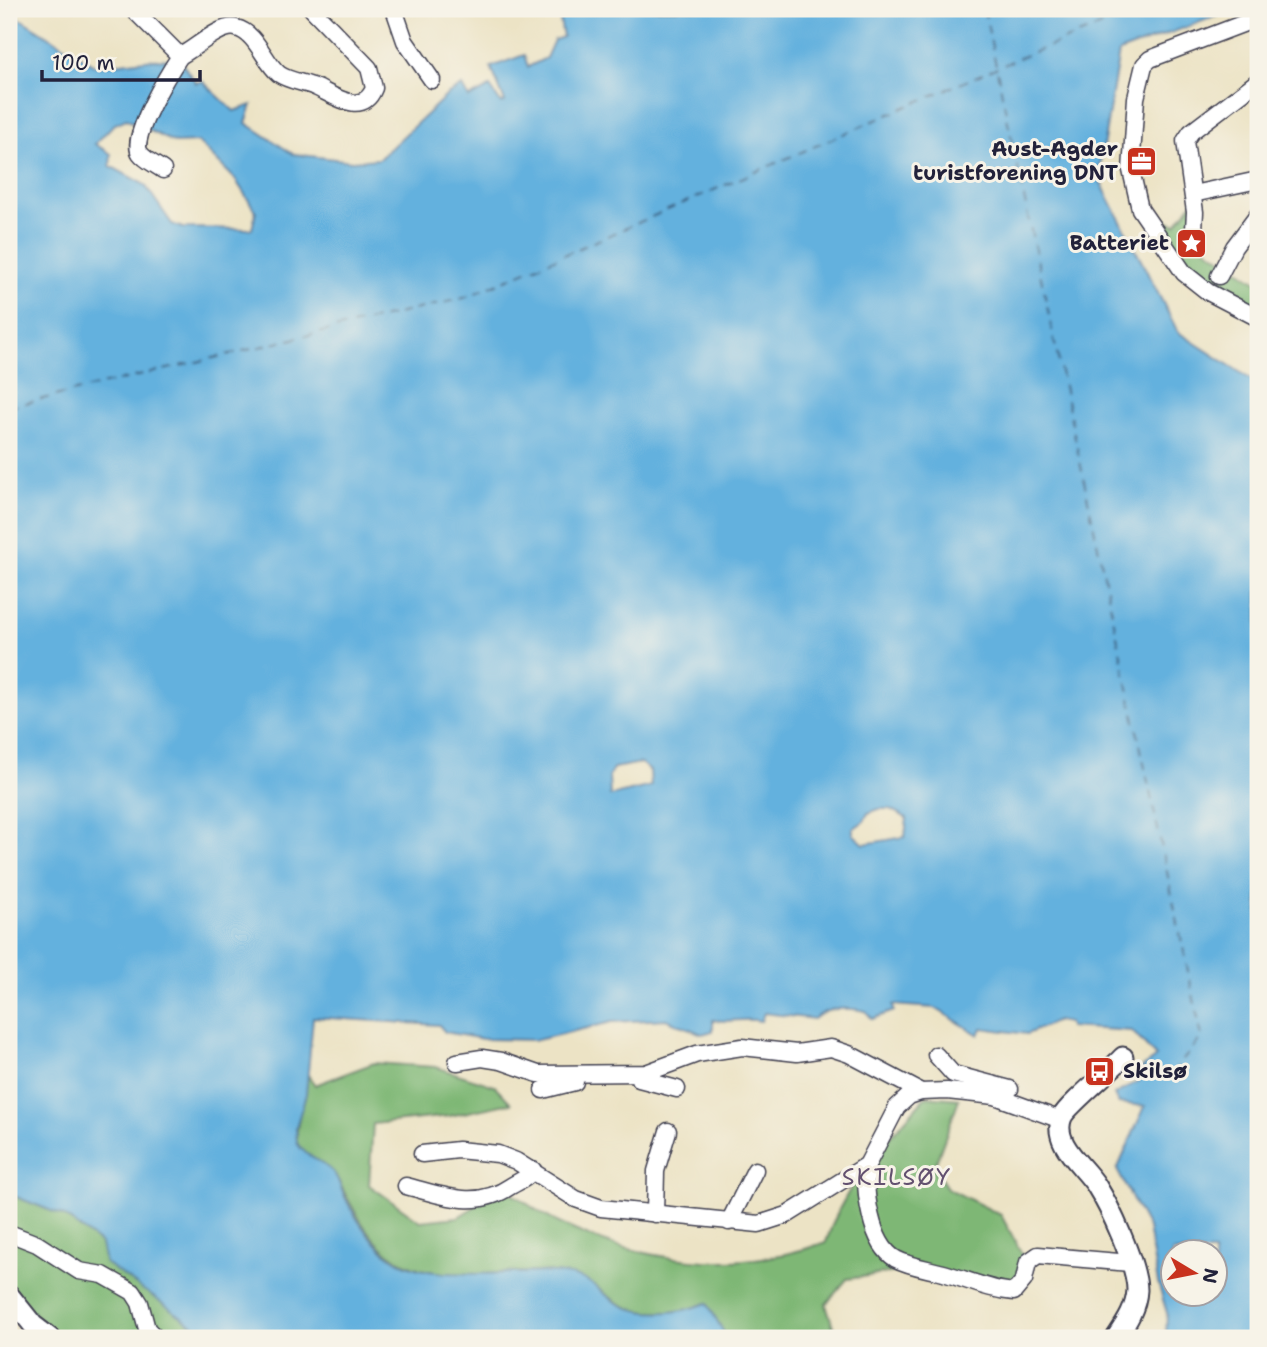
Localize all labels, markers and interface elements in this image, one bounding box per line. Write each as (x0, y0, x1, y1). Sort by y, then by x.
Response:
scale bar (42, 38, 200, 82)
text: 100 m (52, 49, 115, 77)
place label: Aust-Agder turistforening DNT (913, 135, 1118, 187)
office icon: Aust-Agder turistforening DNT (1124, 144, 1158, 178)
place icon: Batteriet (1175, 226, 1209, 260)
place label: Batteriet (1070, 229, 1169, 257)
bus stop icon: Skilsø (1083, 1054, 1117, 1088)
place label: Skilsø (1123, 1057, 1187, 1085)
district label: SKILSØY (842, 1162, 952, 1192)
north arrow (1158, 1238, 1228, 1308)
text: N (1197, 1266, 1224, 1285)

